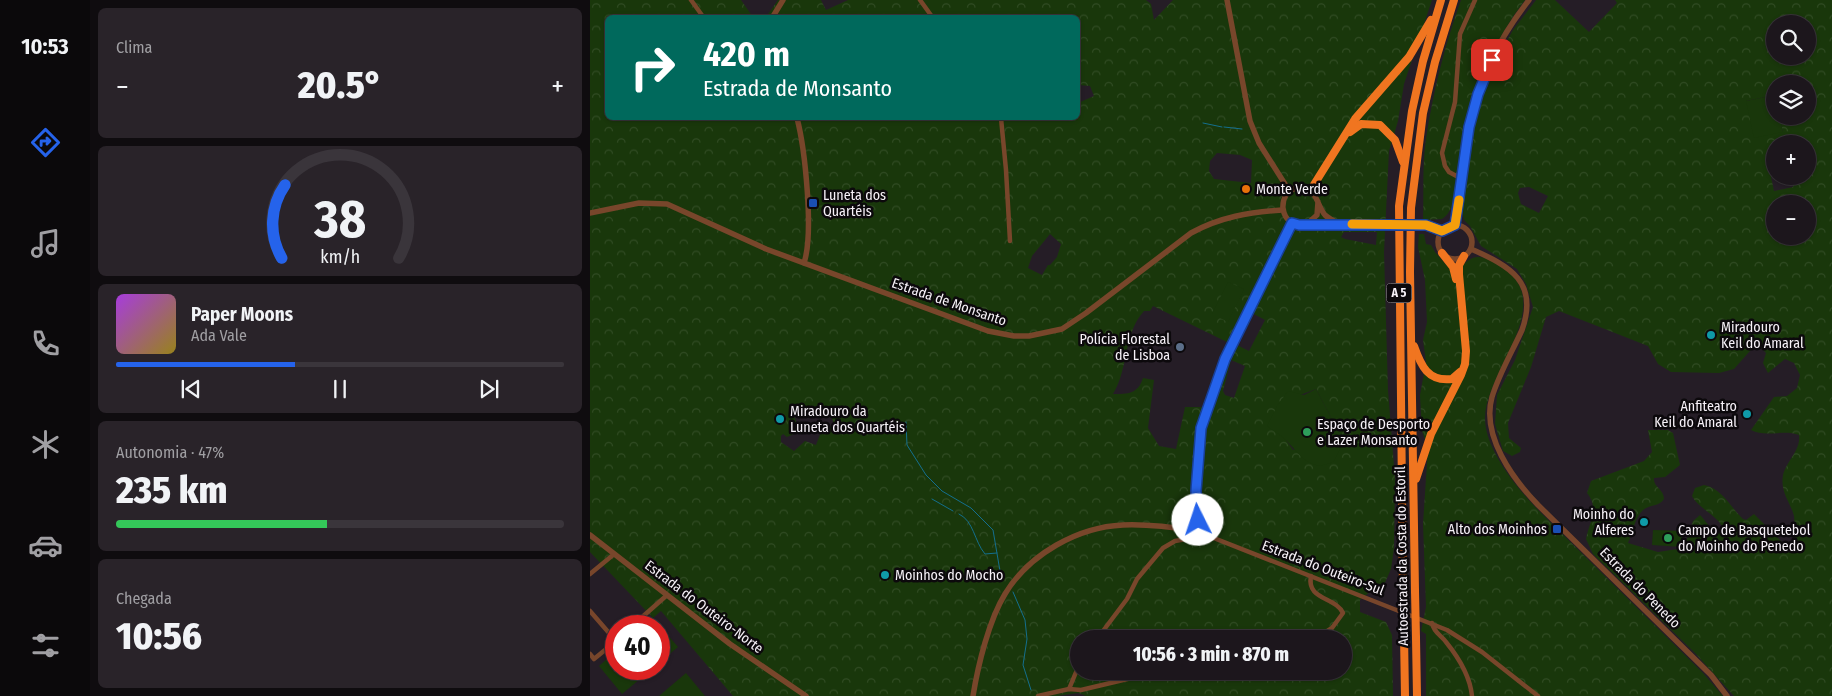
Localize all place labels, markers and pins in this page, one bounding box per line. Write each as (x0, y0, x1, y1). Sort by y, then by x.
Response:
pin (1471, 39, 1513, 81)
place label: Monte Verde (1256, 181, 1328, 198)
marker: Monte Verde (1240, 183, 1252, 195)
place label: Luneta dos Quartéis (823, 187, 886, 220)
marker: Luneta dos Quartéis (807, 197, 819, 209)
place label: Miradouro Keil do Amaral (1721, 319, 1804, 352)
marker: Miradouro Keil do Amaral (1705, 329, 1717, 341)
place label: Polícia Florestal de Lisboa (1080, 331, 1170, 364)
marker: Polícia Florestal de Lisboa (1174, 341, 1186, 353)
place label: Anfiteatro Keil do Amaral (1654, 398, 1737, 431)
place label: Miradouro da Luneta dos Quartéis (790, 403, 905, 436)
marker: Anfiteatro Keil do Amaral (1741, 408, 1753, 420)
marker: Miradouro da Luneta dos Quartéis (774, 413, 786, 425)
place label: Espaço de Desporto e Lazer Monsanto (1317, 416, 1430, 449)
marker: Espaço de Desporto e Lazer Monsanto (1301, 426, 1313, 438)
place label: Moinho do Alferes (1573, 506, 1634, 539)
marker: Moinho do Alferes (1638, 516, 1650, 528)
place label: Alto dos Moinhos (1448, 521, 1547, 538)
place label: Campo de Basquetebol do Moinho do Penedo (1678, 522, 1811, 555)
marker: Alto dos Moinhos (1551, 523, 1563, 535)
marker: Campo de Basquetebol do Moinho do Penedo (1662, 532, 1674, 544)
place label: Moinhos do Mocho (895, 567, 1003, 584)
marker: Moinhos do Mocho (879, 569, 891, 581)

